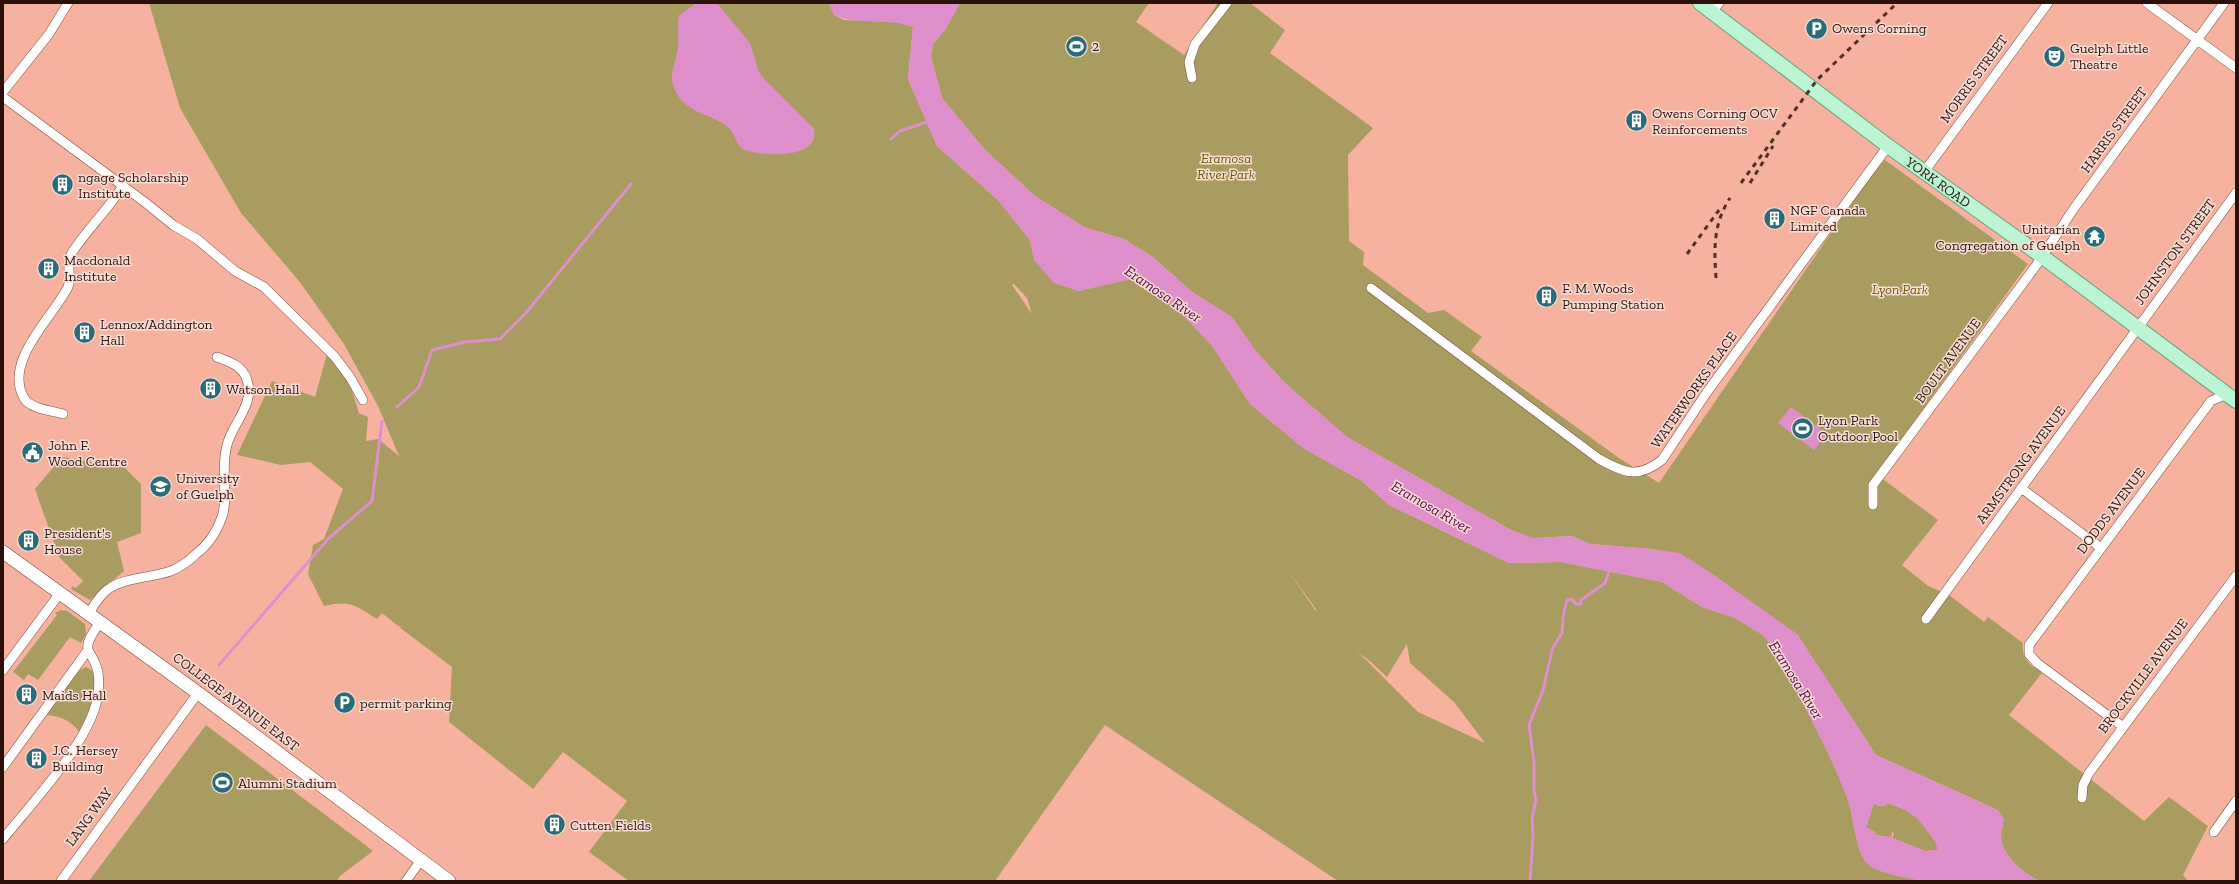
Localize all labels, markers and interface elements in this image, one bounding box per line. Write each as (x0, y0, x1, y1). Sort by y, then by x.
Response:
parking icon: Owens Corning (1804, 15, 1830, 41)
place label: Owens Corning (1832, 20, 1927, 37)
street label: MORRIS STREET (1936, 31, 2012, 126)
sports icon: 2 (1064, 33, 1090, 59)
place label: 2 (1092, 38, 1099, 55)
place label: Guelph Little Theatre (2070, 40, 2149, 73)
theatre icon: Guelph Little Theatre (2041, 43, 2067, 69)
street label: HARRIS STREET (2077, 83, 2151, 176)
place label: Owens Corning OCV Reinforcements (1652, 105, 1779, 138)
building icon: Owens Corning OCV Reinforcements (1623, 108, 1649, 134)
park label: Eramosa River Park (1197, 150, 1255, 183)
street label: YORK ROAD (1902, 152, 1974, 211)
place label: ngage Scholarship Institute (78, 169, 189, 202)
building icon: ngage Scholarship Institute (50, 172, 76, 198)
street label: JOHNSTON STREET (2131, 195, 2219, 308)
place label: NGF Canada Limited (1790, 202, 1866, 235)
building icon: NGF Canada Limited (1762, 205, 1788, 231)
place label: Unitarian Congregation of Guelph (1935, 221, 2080, 254)
temple icon: Unitarian Congregation of Guelph (2082, 224, 2108, 250)
place label: Macdonald Institute (64, 252, 131, 285)
building icon: Macdonald Institute (35, 255, 61, 281)
water label: Eramosa River (1121, 262, 1206, 327)
place label: F. M. Woods Pumping Station (1562, 280, 1664, 313)
park label: Lyon Park (1872, 281, 1928, 298)
building icon: F. M. Woods Pumping Station (1533, 283, 1559, 309)
street label: BOULT AVENUE (1912, 315, 1984, 407)
place label: Lennox/Addington Hall (100, 316, 213, 349)
building icon: Lennox/Addington Hall (72, 319, 98, 345)
street label: WATERWORKS PLACE (1647, 328, 1741, 452)
building icon: Watson Hall (197, 376, 223, 402)
place label: Watson Hall (226, 381, 300, 398)
street label: ARMSTRONG AVENUE (1973, 403, 2069, 527)
place label: Lyon Park Outdoor Pool (1818, 412, 1898, 445)
sports icon: Lyon Park Outdoor Pool (1789, 415, 1815, 441)
place label: John F. Wood Centre (48, 437, 127, 470)
public building icon: John F. Wood Centre (20, 440, 46, 466)
street label: DODDS AVENUE (2073, 464, 2149, 558)
place label: University of Guelph (176, 470, 240, 503)
school or university icon: University of Guelph (148, 473, 174, 499)
water label: Eramosa River (1388, 477, 1475, 537)
place label: President's House (44, 525, 111, 558)
building icon: President's House (15, 528, 41, 554)
street label: BROCKVILLE AVENUE (2094, 615, 2192, 737)
water label: Eramosa River (1765, 638, 1828, 723)
street label: COLLEGE AVENUE EAST (169, 649, 303, 755)
building icon: Maids Hall (13, 682, 39, 708)
place label: Maids Hall (42, 687, 107, 704)
parking icon: permit parking (332, 690, 358, 716)
place label: permit parking (360, 695, 452, 712)
place label: J.C. Hersey Building (52, 742, 119, 775)
building icon: J.C. Hersey Building (23, 745, 49, 771)
sports icon: Alumni Stadium (210, 770, 236, 796)
place label: Alumni Stadium (238, 775, 337, 792)
street label: LANG WAY (62, 784, 116, 850)
building icon: Cutten Fields (541, 812, 567, 838)
place label: Cutten Fields (570, 817, 651, 834)

